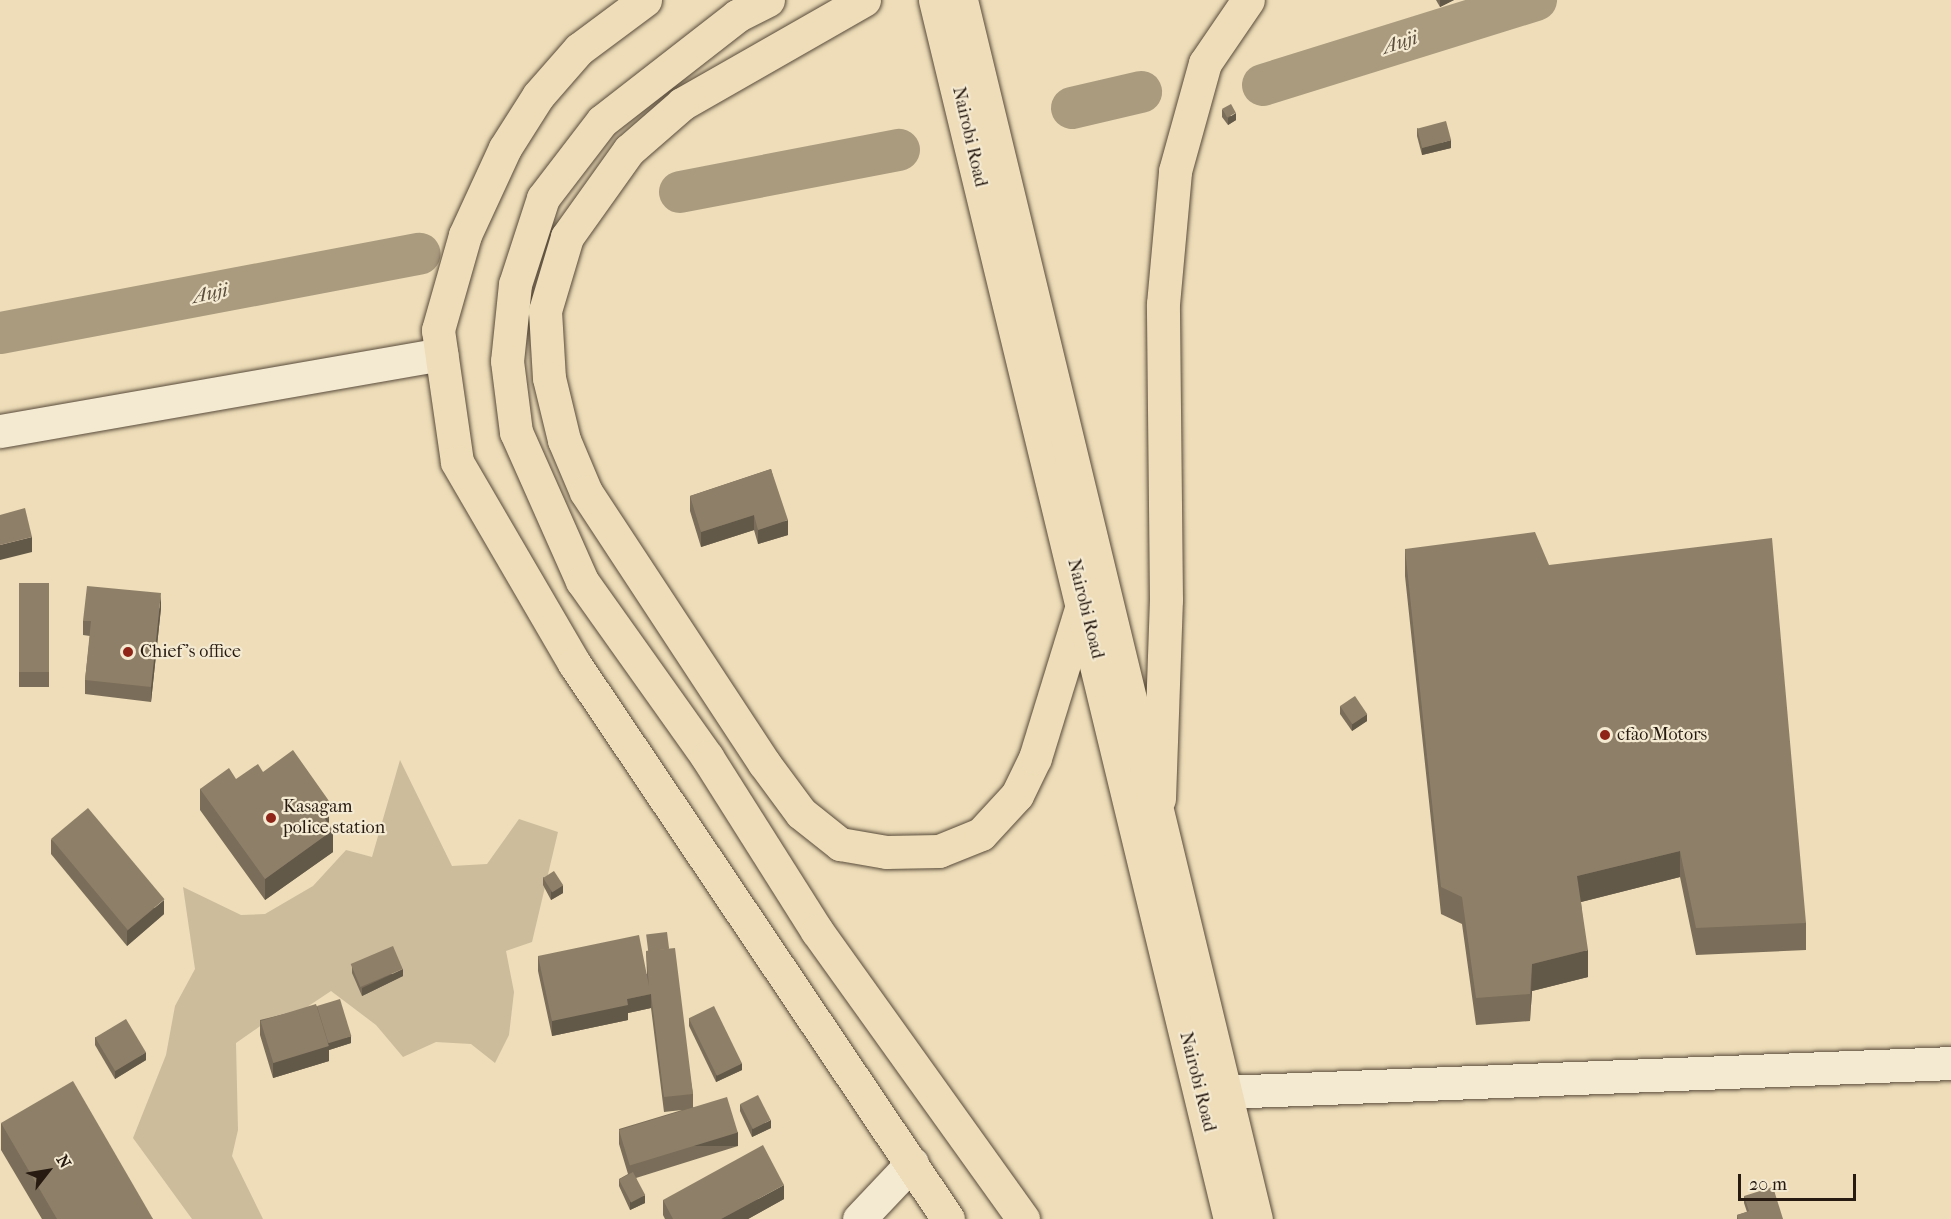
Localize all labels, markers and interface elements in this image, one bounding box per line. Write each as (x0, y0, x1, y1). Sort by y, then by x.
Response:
water label: Auji (1380, 25, 1420, 59)
street label: Nairobi Road (947, 85, 991, 189)
water label: Auji (190, 278, 230, 308)
street label: Nairobi Road (1062, 557, 1108, 661)
place label: Chief's office (140, 641, 241, 663)
marker: Chief's office (121, 645, 135, 659)
place label: cfao Motors (1617, 724, 1707, 746)
marker: cfao Motors (1598, 728, 1612, 742)
place label: Kasagam police station (283, 797, 385, 840)
marker: Kasagam police station (264, 811, 278, 825)
street label: Nairobi Road (1174, 1030, 1220, 1134)
north arrow (18, 1141, 78, 1201)
text: N (53, 1151, 75, 1172)
scale bar (1741, 1162, 1860, 1200)
text: 20 m (1749, 1174, 1787, 1195)

